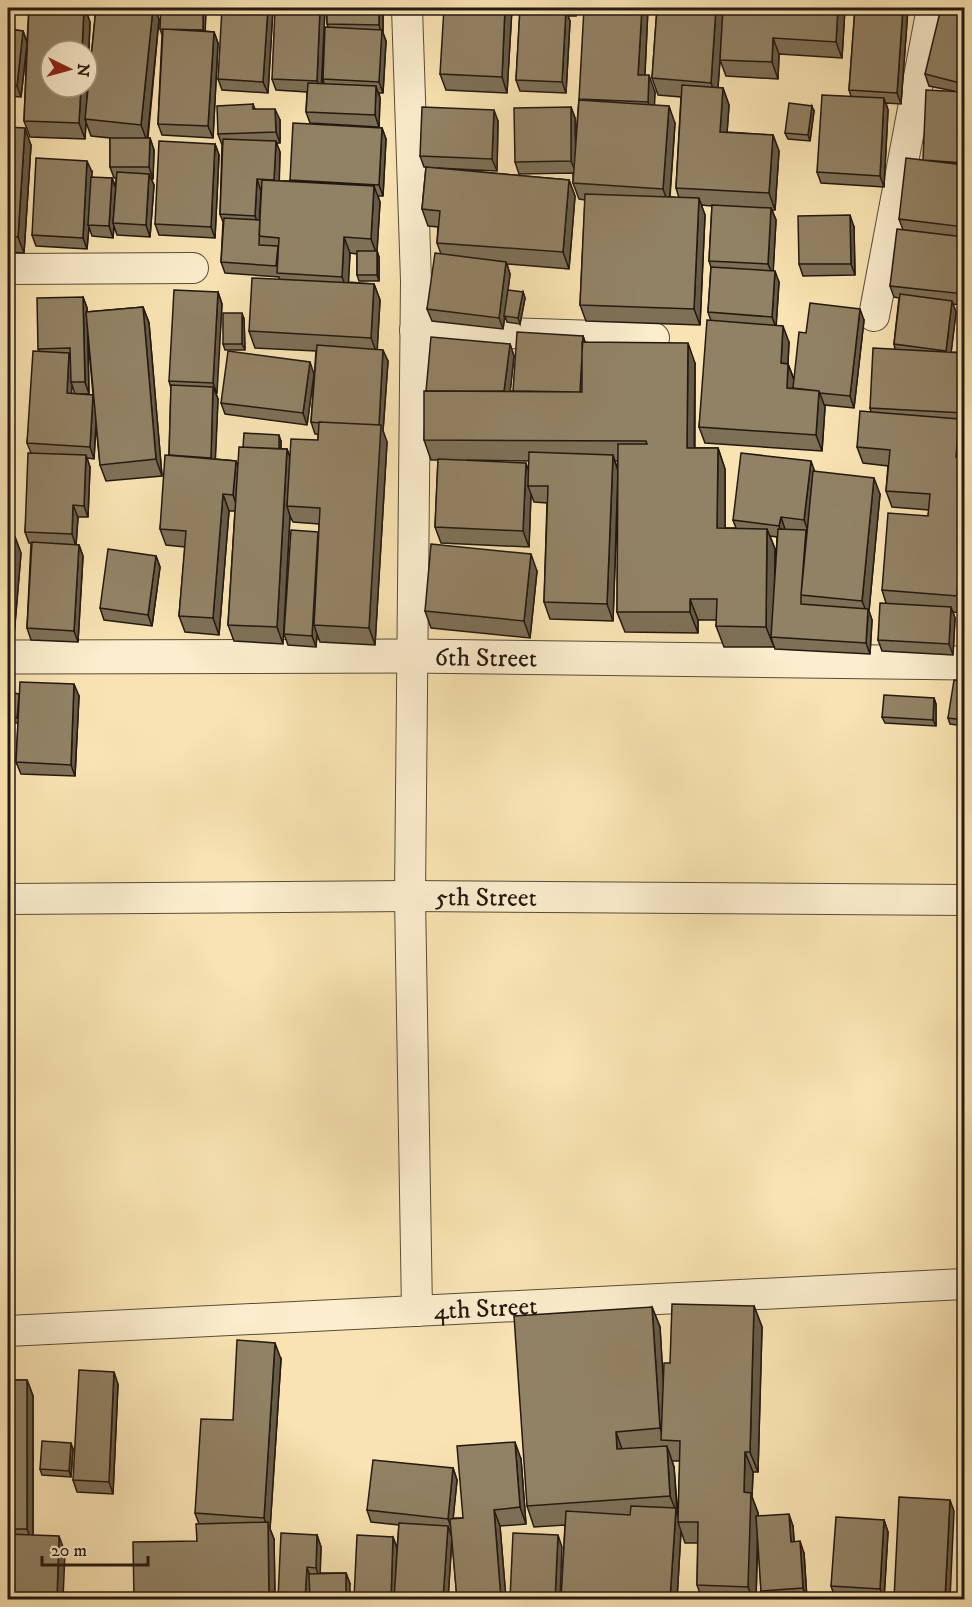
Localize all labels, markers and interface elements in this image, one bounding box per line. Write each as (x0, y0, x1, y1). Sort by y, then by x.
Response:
north arrow (39, 39, 99, 99)
text: N (72, 63, 93, 78)
street label: 6th Street (434, 641, 537, 676)
street label: 5th Street (435, 881, 537, 915)
street label: 4th Street (433, 1290, 538, 1328)
scale bar (42, 1529, 148, 1567)
text: 20 m (51, 1540, 87, 1562)

